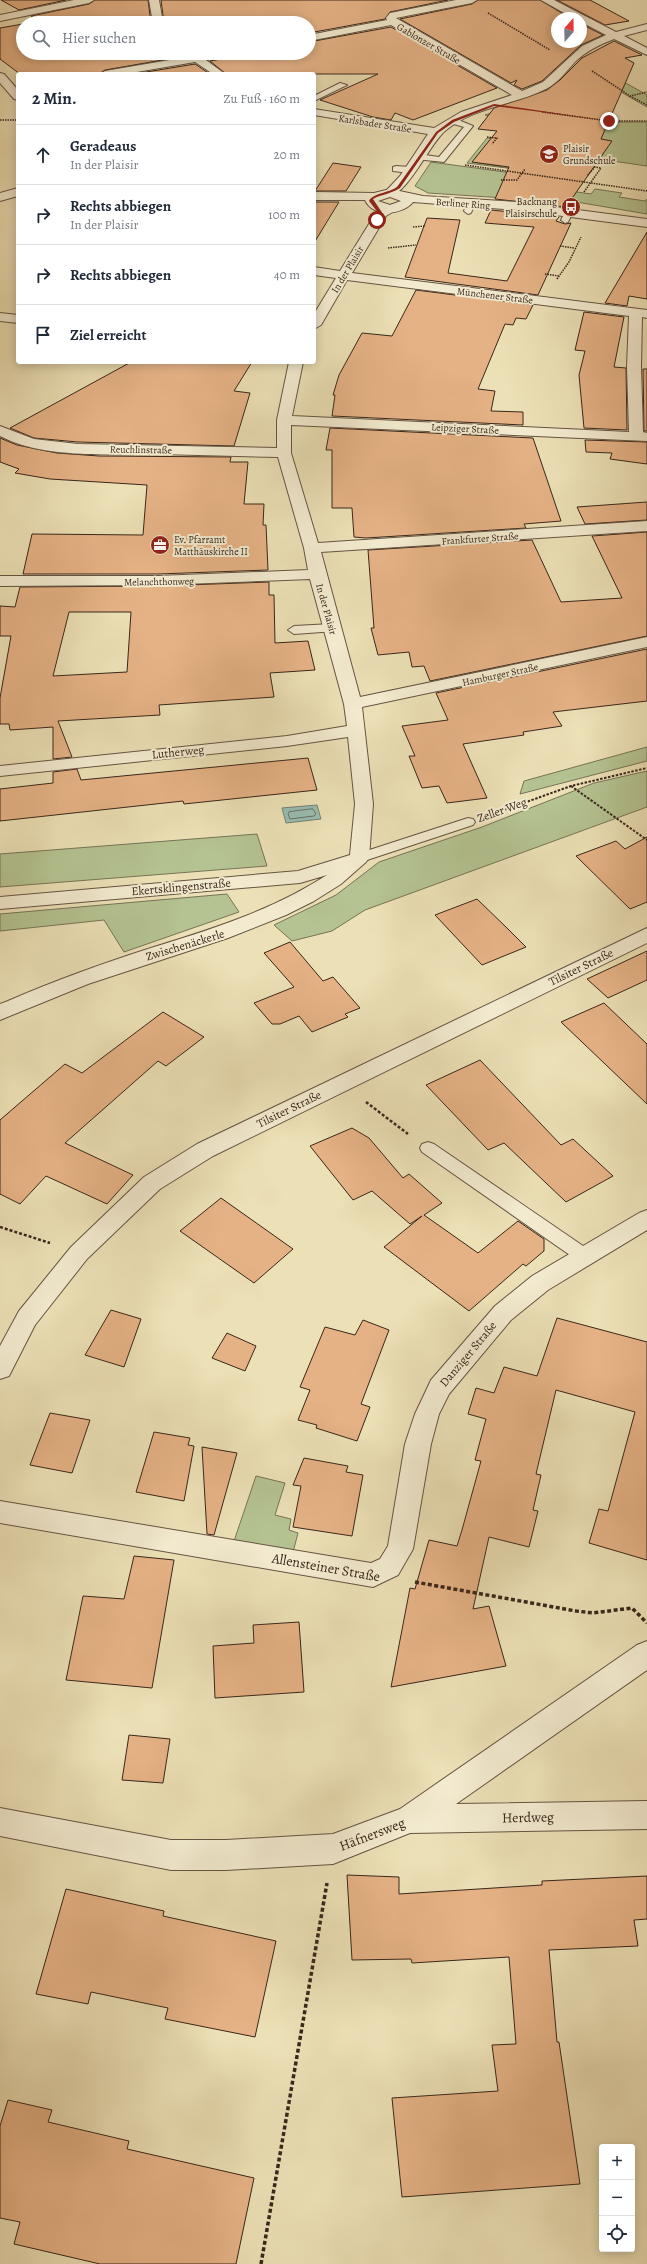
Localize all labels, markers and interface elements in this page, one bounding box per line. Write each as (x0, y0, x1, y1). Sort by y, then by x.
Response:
north arrow (551, 12, 587, 48)
search box (16, 16, 316, 60)
street label: Gablonzer Straße (395, 20, 463, 67)
icon: search (30, 27, 52, 49)
text: Hier suchen (62, 28, 136, 48)
text: 2 Min. (32, 87, 77, 110)
text: Zu Fuß · 160 m (223, 90, 300, 107)
street label: Karlsbader Straße (337, 111, 413, 136)
route end (600, 112, 618, 130)
text: Geradeaus (70, 136, 136, 156)
place label: Plaisir Grundschule (563, 142, 616, 167)
school or university icon: Plaisir Grundschule (538, 143, 560, 165)
icon: ahead (32, 144, 54, 166)
text: 20 m (274, 146, 300, 163)
text: In der Plaisir (70, 156, 139, 173)
street label: Berliner Ring (435, 195, 491, 212)
place label: Backnang Plaisirschule (505, 195, 558, 220)
text: Rechts abbiegen (70, 196, 171, 216)
bus stop icon: Backnang Plaisirschule (560, 196, 582, 218)
icon: right (32, 204, 54, 226)
text: 100 m (268, 206, 300, 223)
route start (368, 211, 386, 229)
text: In der Plaisir (70, 216, 139, 233)
street label: In der Plaisir (328, 243, 367, 295)
icon: right (32, 264, 54, 286)
text: Rechts abbiegen (70, 265, 171, 285)
text: 40 m (274, 266, 300, 283)
street label: Münchener Straße (456, 284, 534, 307)
icon: arrive (32, 324, 54, 346)
text: Ziel erreicht (70, 325, 146, 345)
street label: Leipziger Straße (431, 420, 500, 438)
street label: Reuchlinstraße (110, 442, 173, 457)
street label: Frankfurter Straße (441, 529, 520, 548)
place label: Ev. Pfarramt Matthäuskirche II (174, 533, 248, 558)
office icon: Ev. Pfarramt Matthäuskirche II (149, 534, 171, 556)
street label: Melanchthonweg (124, 574, 194, 589)
street label: In der Plaisir (313, 582, 340, 636)
street label: Hamburger Straße (461, 660, 540, 689)
street label: Lutherweg (151, 741, 205, 763)
street label: Zeller Weg (475, 794, 529, 826)
street label: Ekertsklingenstraße (131, 875, 231, 899)
street label: Zwischenäckerle (144, 925, 226, 965)
street label: Tilsiter Straße (546, 944, 616, 990)
street label: Tilsiter Straße (254, 1086, 324, 1132)
street label: Danziger Straße (436, 1318, 500, 1390)
street label: Allensteiner Straße (269, 1548, 382, 1586)
street label: Herdweg (502, 1808, 554, 1827)
street label: Häfnersweg (336, 1813, 408, 1856)
map controls (599, 2144, 635, 2252)
button: + (599, 2144, 635, 2180)
button: − (599, 2180, 635, 2216)
button: locate (599, 2216, 635, 2252)

